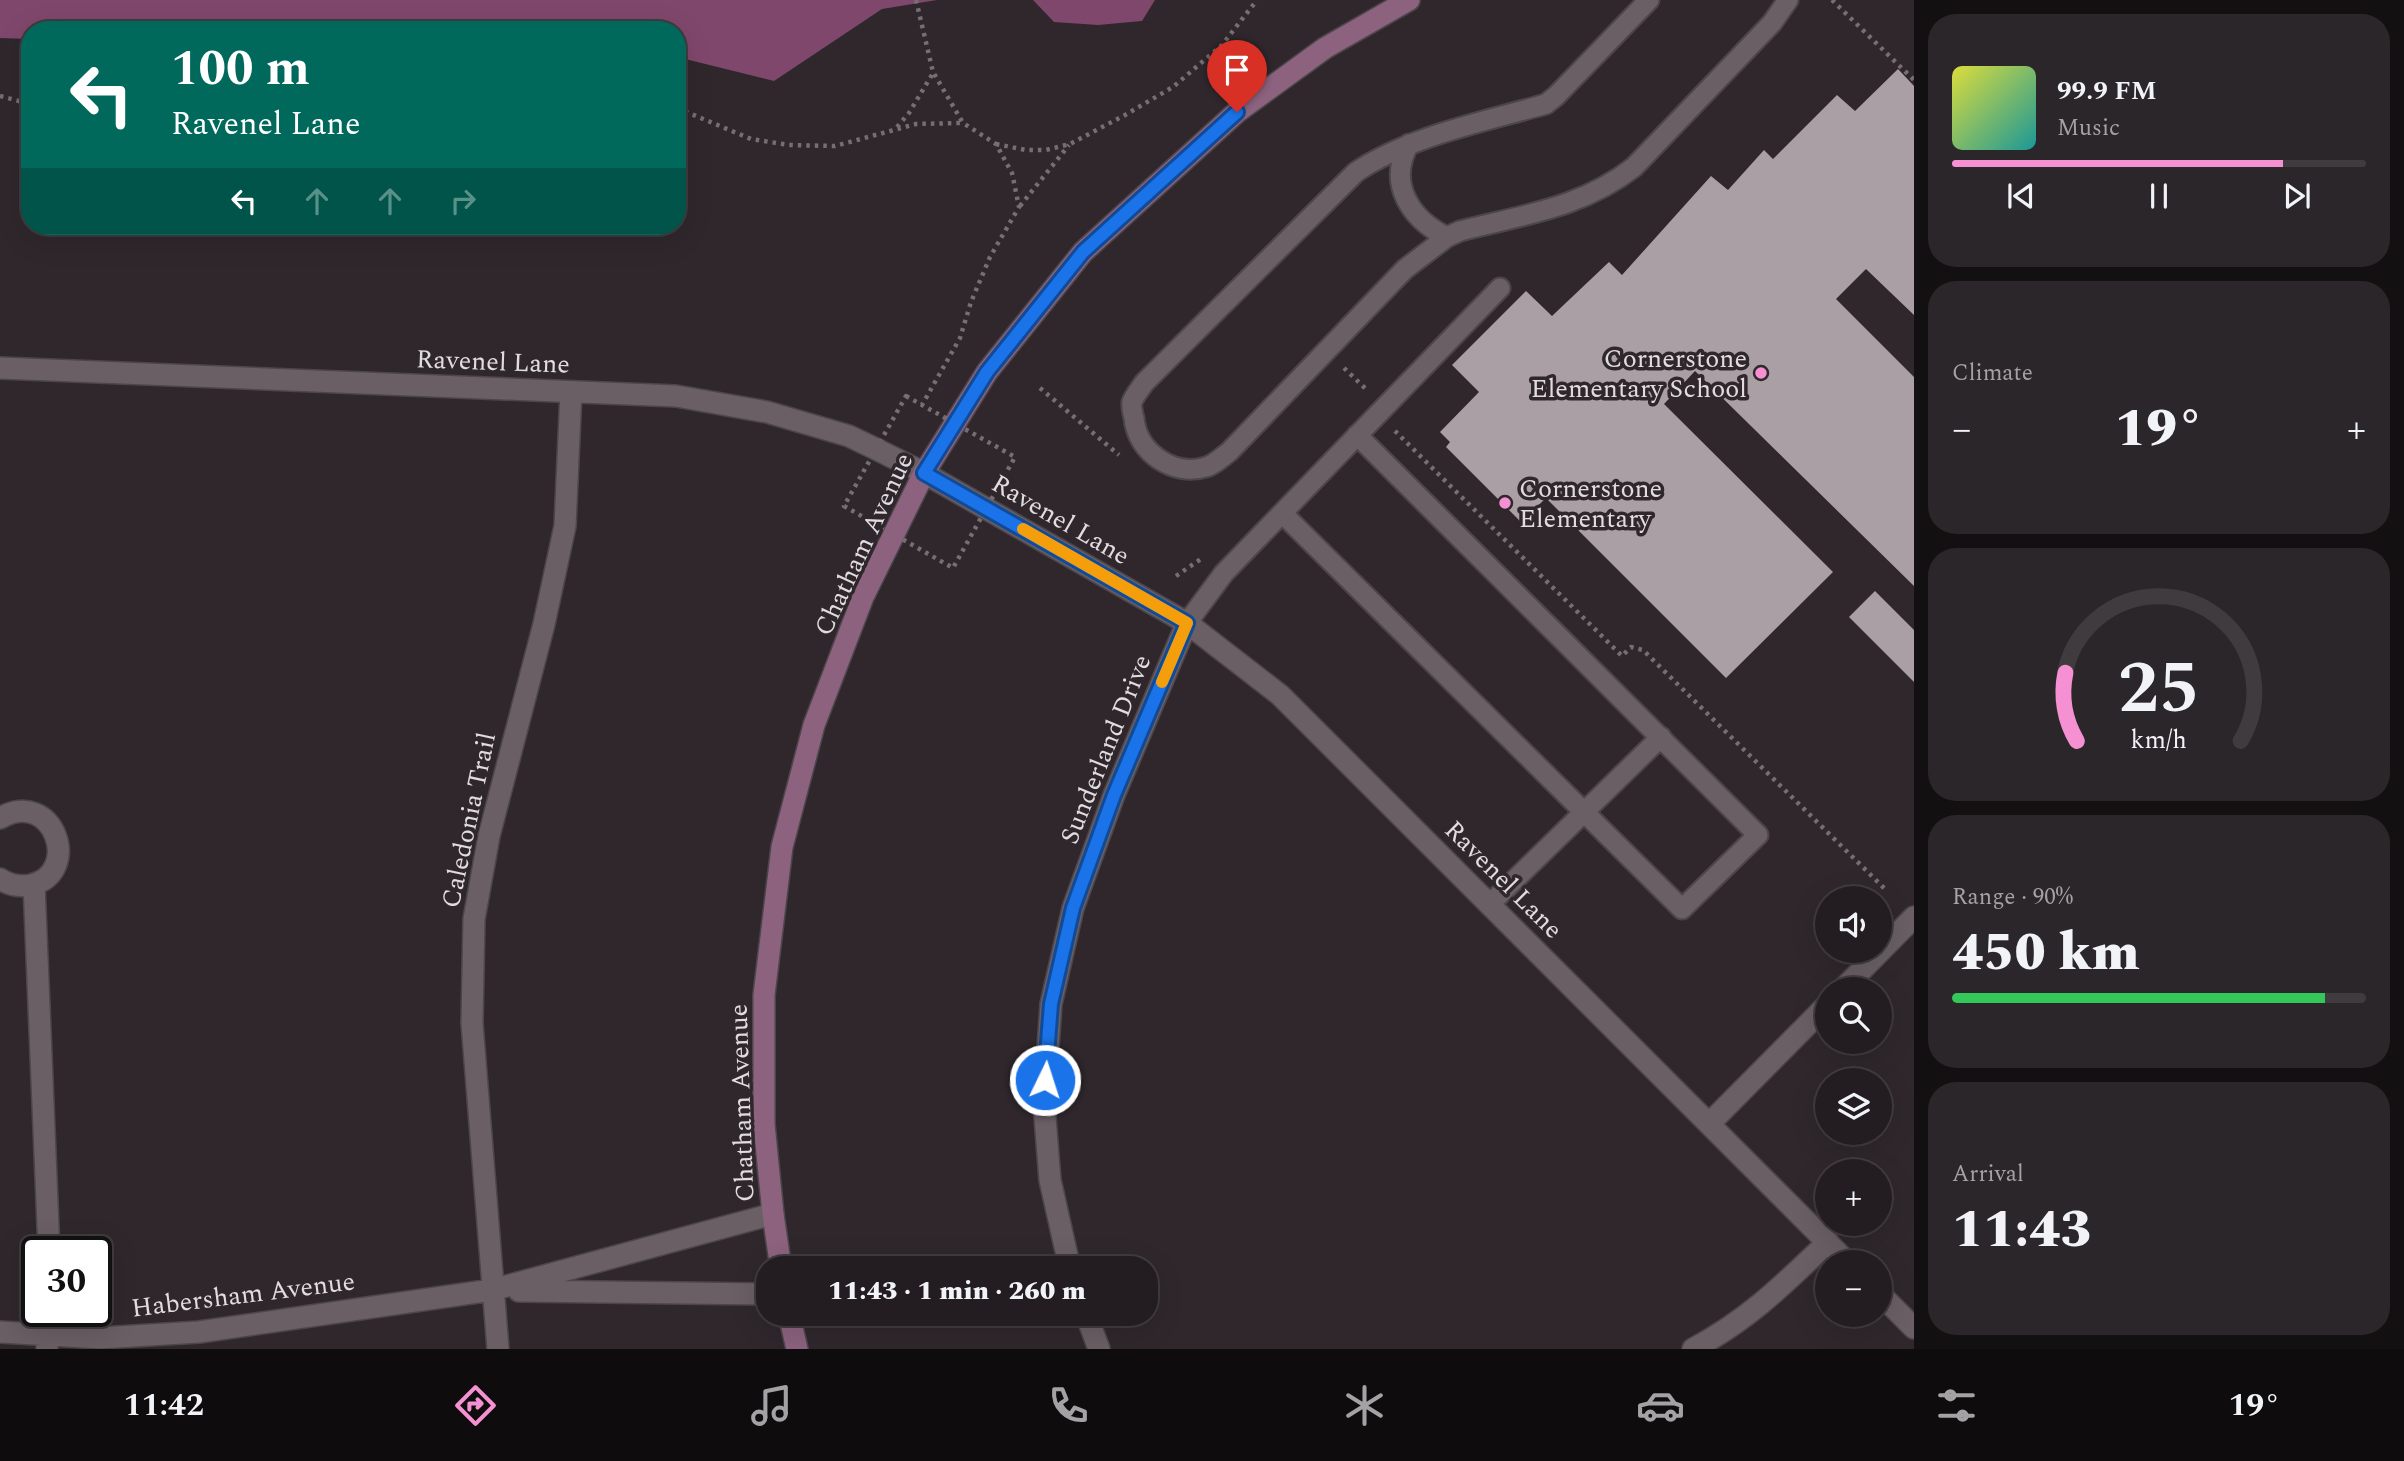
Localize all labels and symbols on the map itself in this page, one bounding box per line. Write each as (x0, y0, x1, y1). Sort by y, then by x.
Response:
pin (1207, 40, 1267, 112)
street label: Ravenel Lane (415, 339, 571, 385)
place label: Cornerstone Elementary School (1531, 339, 1747, 409)
marker: Cornerstone Elementary School (1753, 365, 1769, 381)
street label: Chatham Avenue (804, 446, 924, 643)
street label: Ravenel Lane (984, 464, 1137, 576)
place label: Cornerstone Elementary (1519, 469, 1662, 539)
marker: Cornerstone Elementary (1497, 495, 1513, 511)
street label: Sunderland Drive (1050, 649, 1162, 850)
street label: Caledonia Trail (431, 729, 507, 912)
street label: Ravenel Lane (1435, 811, 1572, 948)
street label: Chatham Avenue (719, 1003, 765, 1203)
position arrow (1008, 1043, 1082, 1117)
speed limit sign: 30 (21, 1236, 112, 1327)
street label: Habersham Avenue (129, 1261, 357, 1329)

